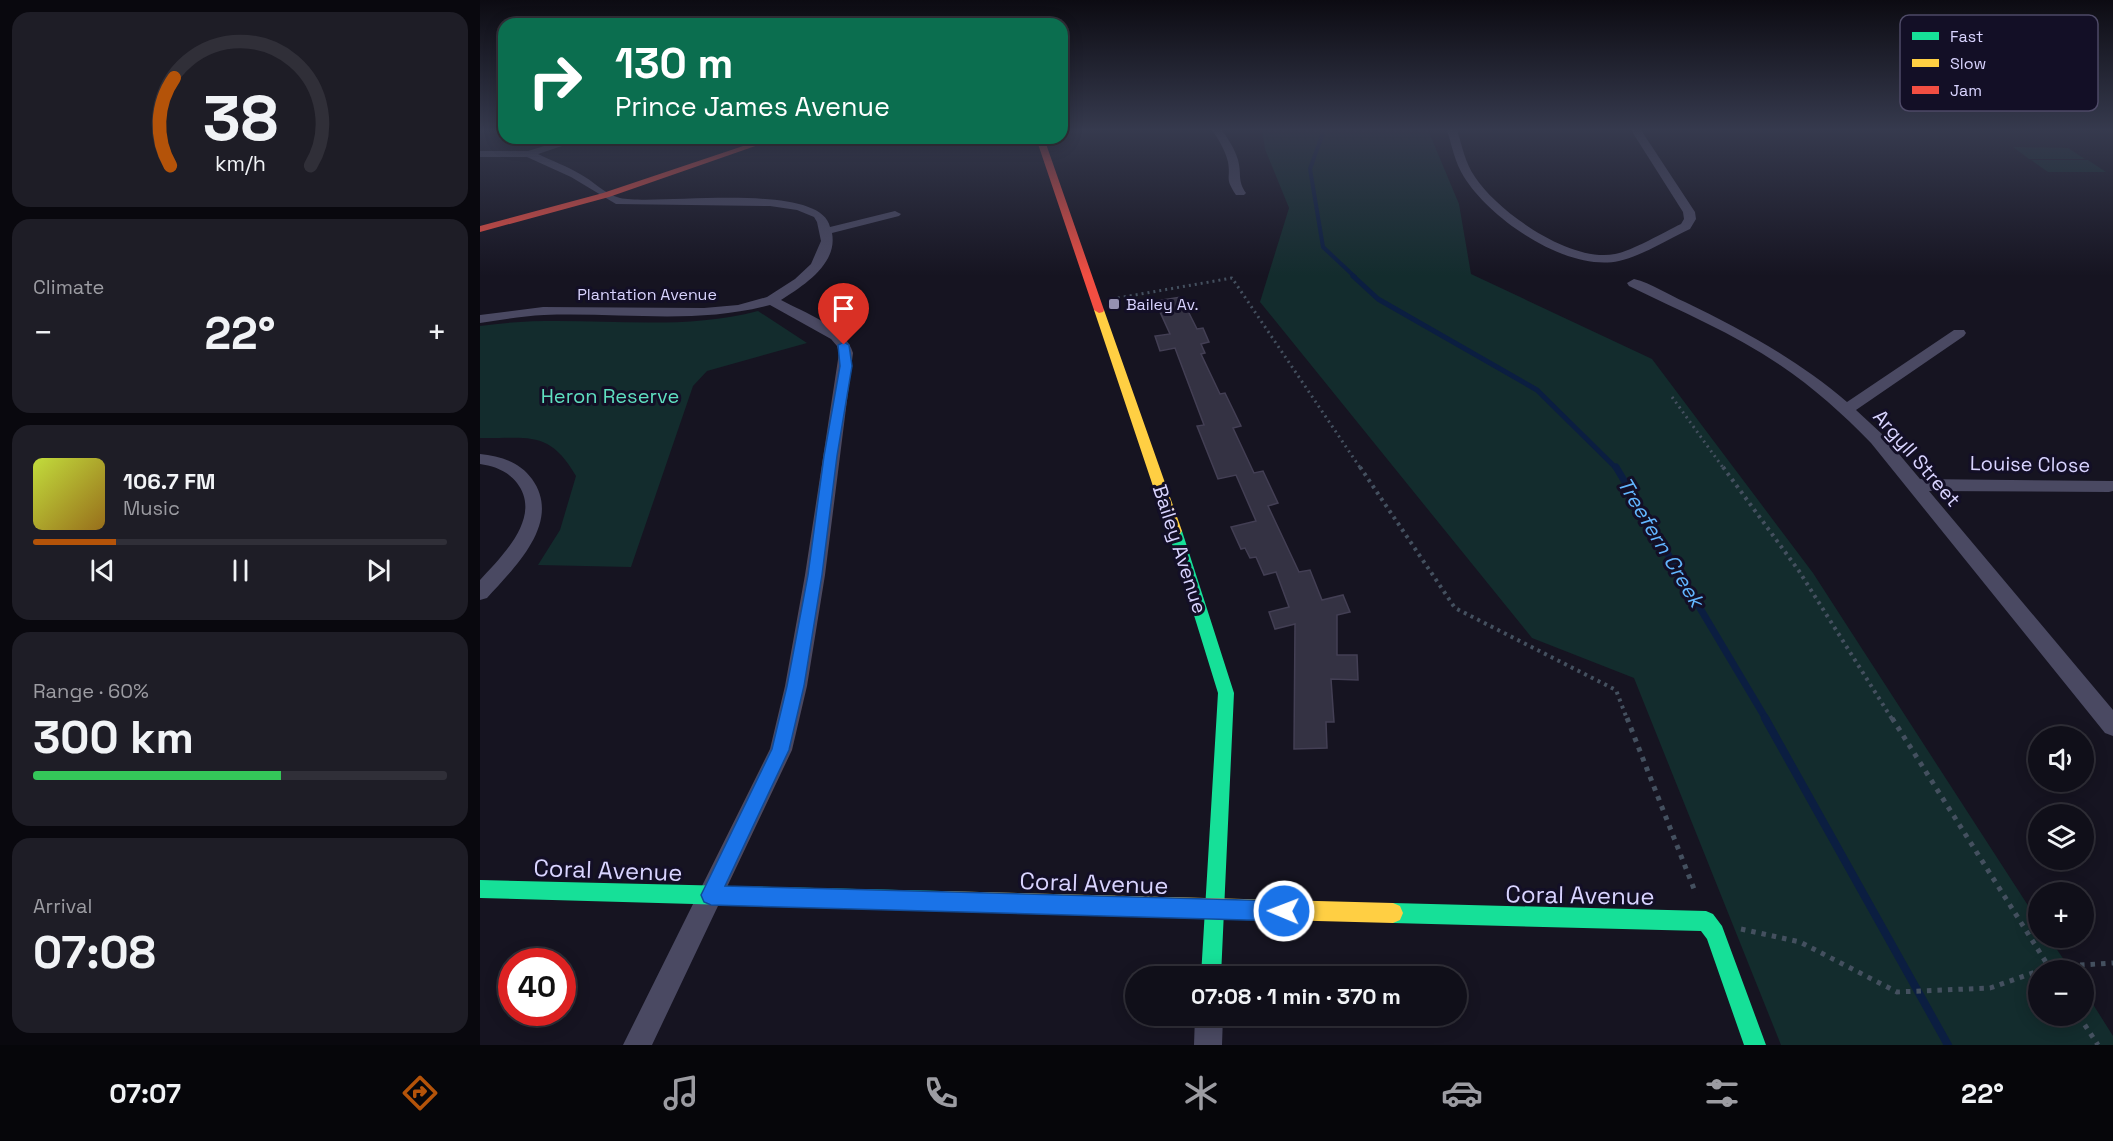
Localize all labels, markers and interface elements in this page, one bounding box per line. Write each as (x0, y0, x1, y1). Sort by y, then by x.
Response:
legend (1900, 15, 2098, 111)
text: Fast (1950, 26, 1983, 47)
text: 130 m (615, 37, 733, 90)
icon: right (516, 42, 594, 120)
text: Slow (1950, 53, 1986, 74)
text: 38 (202, 79, 278, 158)
text: Jam (1950, 80, 1982, 101)
text: Prince James Avenue (615, 89, 890, 124)
text: km/h (214, 151, 266, 178)
text: Climate (33, 274, 104, 300)
pin (818, 283, 869, 345)
street label: Plantation Avenue (577, 284, 717, 305)
icon: arrive (827, 292, 860, 325)
place label: Bailey Av. (1126, 294, 1199, 315)
marker: Bailey Av. (1107, 297, 1121, 311)
text: 22° (204, 305, 276, 362)
text: − (33, 312, 53, 354)
text: + (427, 312, 447, 354)
park label: Heron Reserve (541, 383, 679, 409)
street label: Argyll Street (1868, 404, 1966, 512)
street label: Louise Close (1970, 450, 2090, 478)
text: 106.7 FM (123, 467, 216, 495)
water label: Treefern Creek (1611, 472, 1712, 614)
street label: Bailey Avenue (1147, 481, 1213, 617)
text: Music (123, 495, 180, 521)
icon: previous (86, 554, 119, 587)
icon: pause (224, 554, 257, 587)
icon: next (362, 554, 395, 587)
text: Range · 60% (33, 678, 149, 704)
text: 300 km (33, 709, 194, 766)
map controls (2028, 726, 2094, 1026)
button: sound (2028, 726, 2094, 792)
button: layers (2028, 804, 2094, 870)
street label: Coral Avenue (533, 852, 683, 888)
street label: Coral Avenue (1019, 865, 1169, 901)
street label: Coral Avenue (1505, 878, 1655, 912)
position arrow (1252, 879, 1316, 943)
button: + (2028, 882, 2094, 948)
text: Arrival (33, 893, 92, 919)
text: 07:08 (33, 924, 156, 981)
speed limit sign: 40 (498, 948, 576, 1026)
button: − (2028, 960, 2094, 1026)
text: 07:08 · 1 min · 370 m (1191, 982, 1401, 1010)
icon: directions (399, 1072, 441, 1114)
icon: music (660, 1072, 702, 1114)
icon: phone (920, 1072, 962, 1114)
icon: climate (1180, 1072, 1222, 1114)
icon: car (1441, 1072, 1483, 1114)
icon: filters (1701, 1072, 1743, 1114)
text: 07:07 (109, 1076, 181, 1111)
text: 22° (1961, 1076, 2004, 1111)

